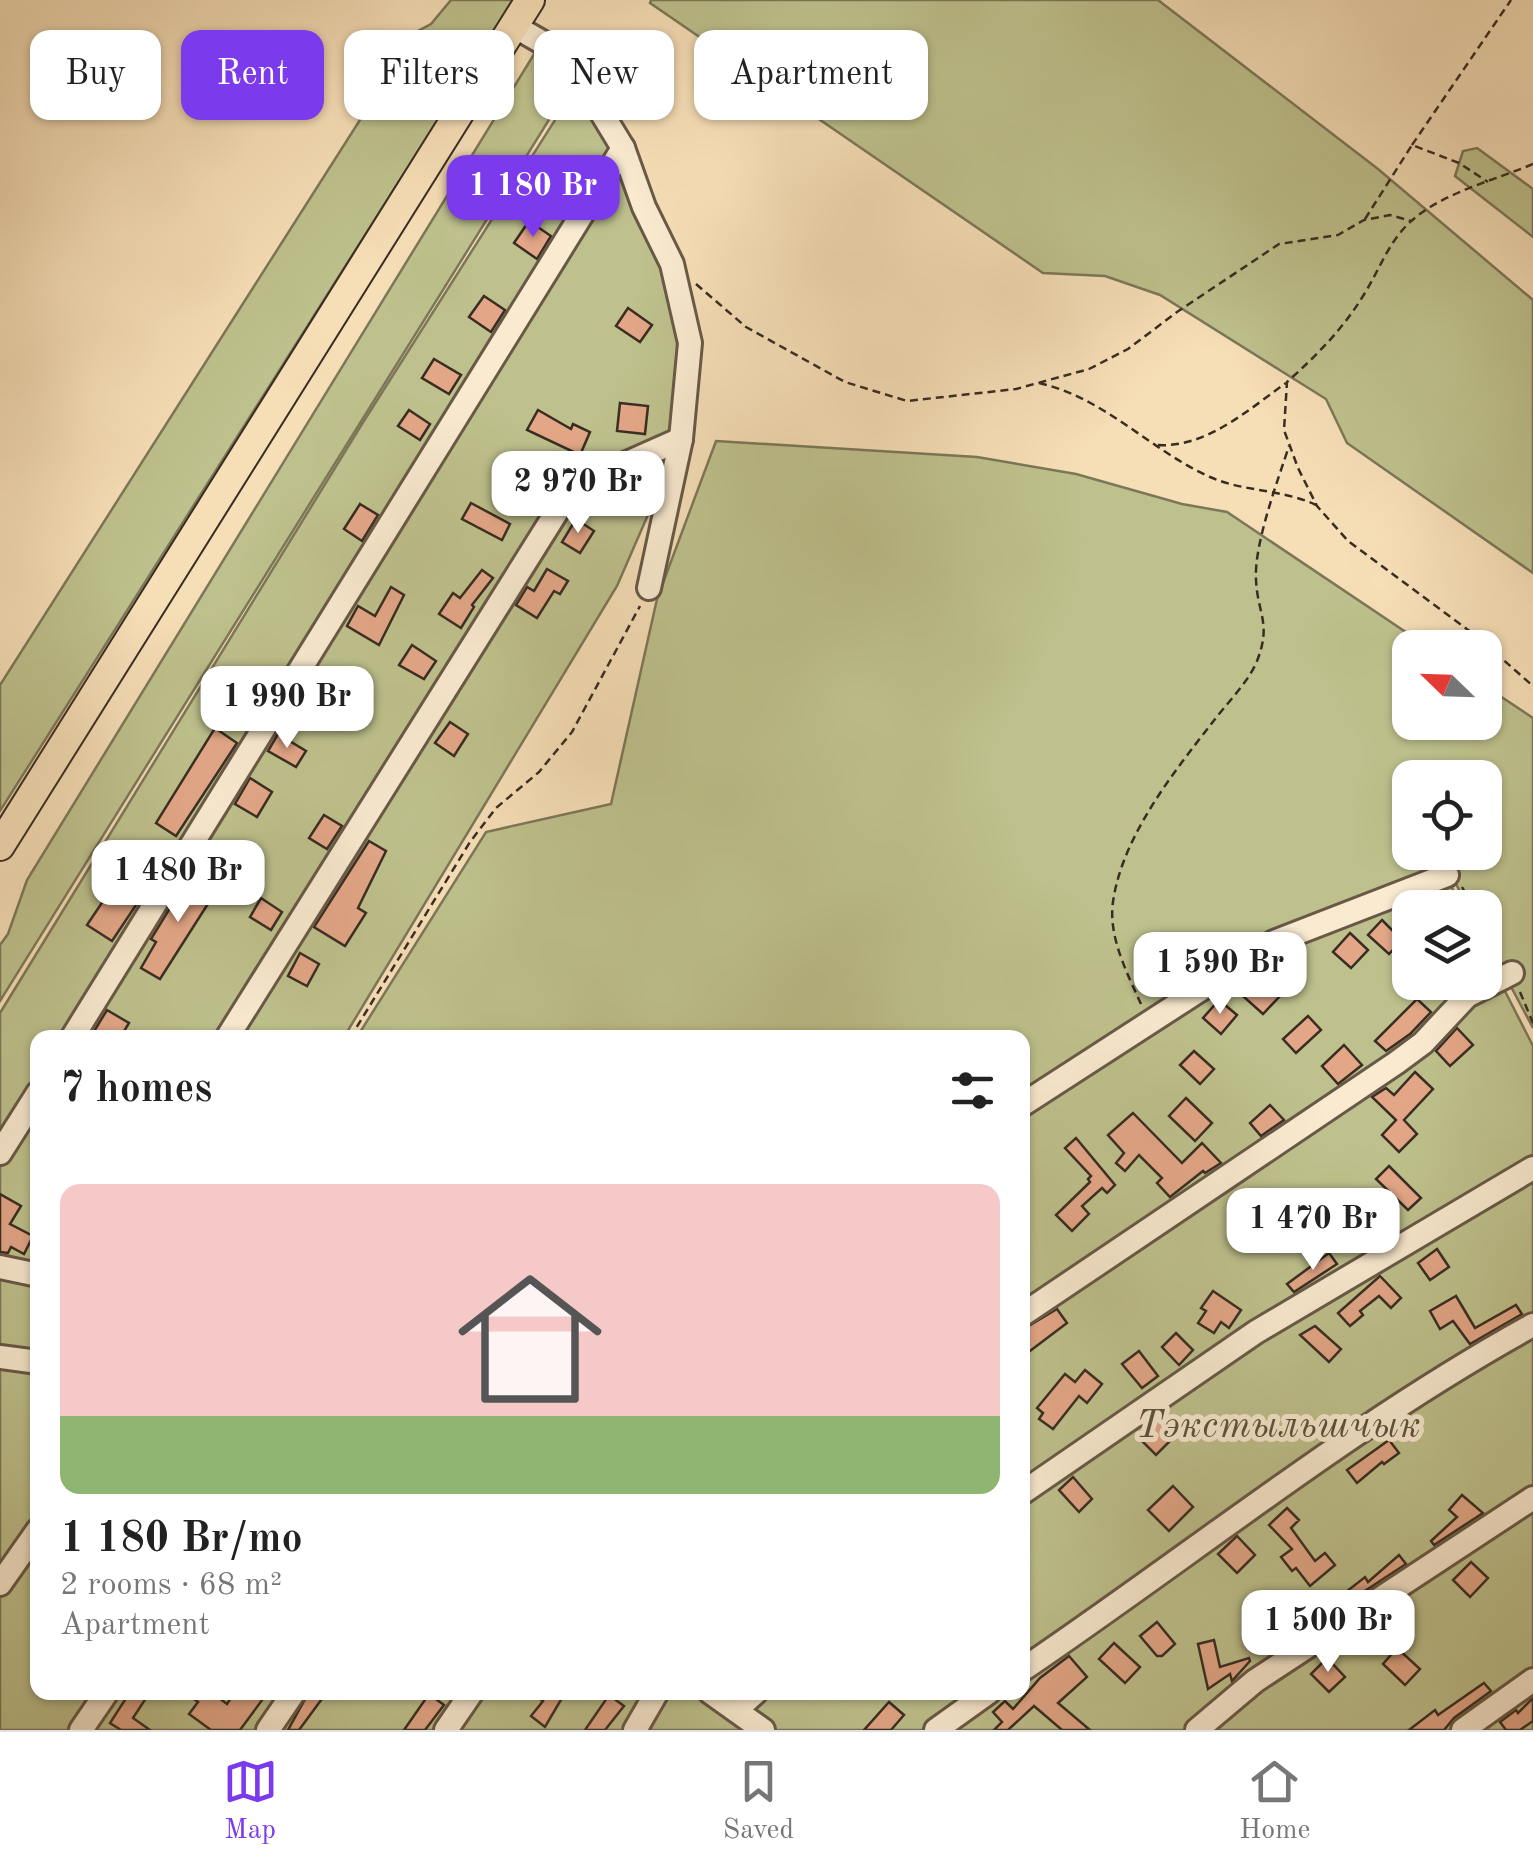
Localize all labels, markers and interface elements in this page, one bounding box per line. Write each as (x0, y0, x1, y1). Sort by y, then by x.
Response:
chip: Buy (30, 30, 161, 120)
chip: Rent (181, 30, 324, 120)
chip: Filters (344, 30, 514, 120)
chip: New (534, 30, 674, 120)
chip: Apartment (694, 30, 928, 120)
pin: 1 180 Br (430, 155, 636, 240)
text: 1 180 Br (469, 171, 597, 203)
pin: 2 970 Br (475, 451, 681, 536)
text: 2 970 Br (514, 467, 642, 499)
north arrow (1392, 630, 1502, 740)
map controls (1392, 630, 1502, 1000)
pin: 1 990 Br (184, 666, 390, 751)
text: 1 990 Br (223, 682, 351, 714)
button: locate (1392, 760, 1502, 870)
pin: 1 480 Br (75, 840, 281, 925)
text: 1 480 Br (114, 856, 242, 888)
button: layers (1392, 890, 1502, 1000)
pin: 1 590 Br (1117, 932, 1323, 1017)
text: 1 590 Br (1156, 948, 1284, 980)
icon: filters (945, 1063, 1000, 1118)
text: 7 homes (60, 1069, 212, 1111)
pin: 1 470 Br (1210, 1188, 1416, 1273)
text: 1 470 Br (1249, 1204, 1377, 1236)
icon: home (440, 1249, 620, 1429)
park label: Тэкстыльшчык (1135, 1407, 1421, 1447)
text: 1 180 Br/mo (60, 1519, 303, 1561)
text: 2 rooms · 68 m² (60, 1570, 282, 1602)
pin: 1 500 Br (1225, 1590, 1431, 1675)
text: 1 500 Br (1264, 1606, 1392, 1638)
text: Apartment (60, 1610, 210, 1642)
tab: Map (223, 1754, 278, 1849)
tab: Saved (723, 1754, 794, 1849)
tab: Home (1239, 1754, 1310, 1849)

